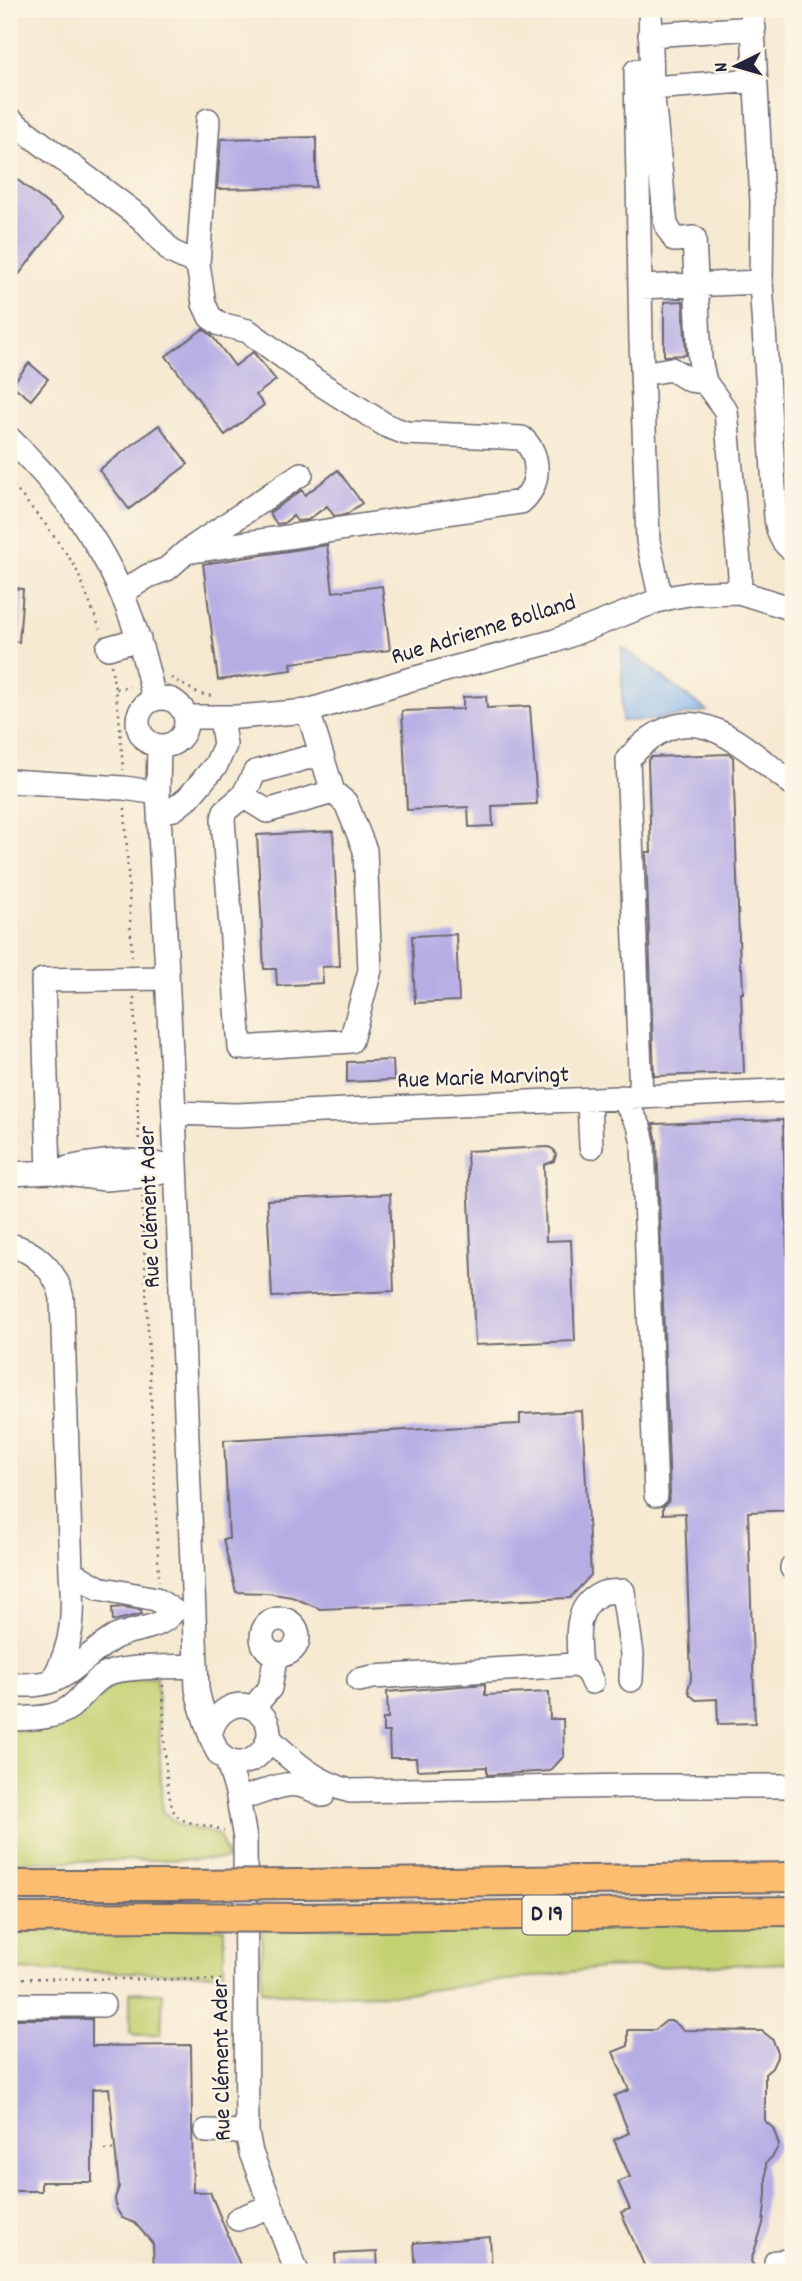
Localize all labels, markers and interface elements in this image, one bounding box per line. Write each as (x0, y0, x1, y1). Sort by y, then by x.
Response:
north arrow (700, 32, 770, 102)
text: N (709, 61, 736, 73)
street label: Rue Adrienne Bolland (387, 587, 581, 675)
street label: Rue Marie Marvingt (397, 1059, 570, 1099)
street label: Rue Clément Ader (131, 1125, 171, 1289)
road number: D 19 (522, 1896, 572, 1934)
street label: Rue Clément Ader (205, 1978, 241, 2141)

